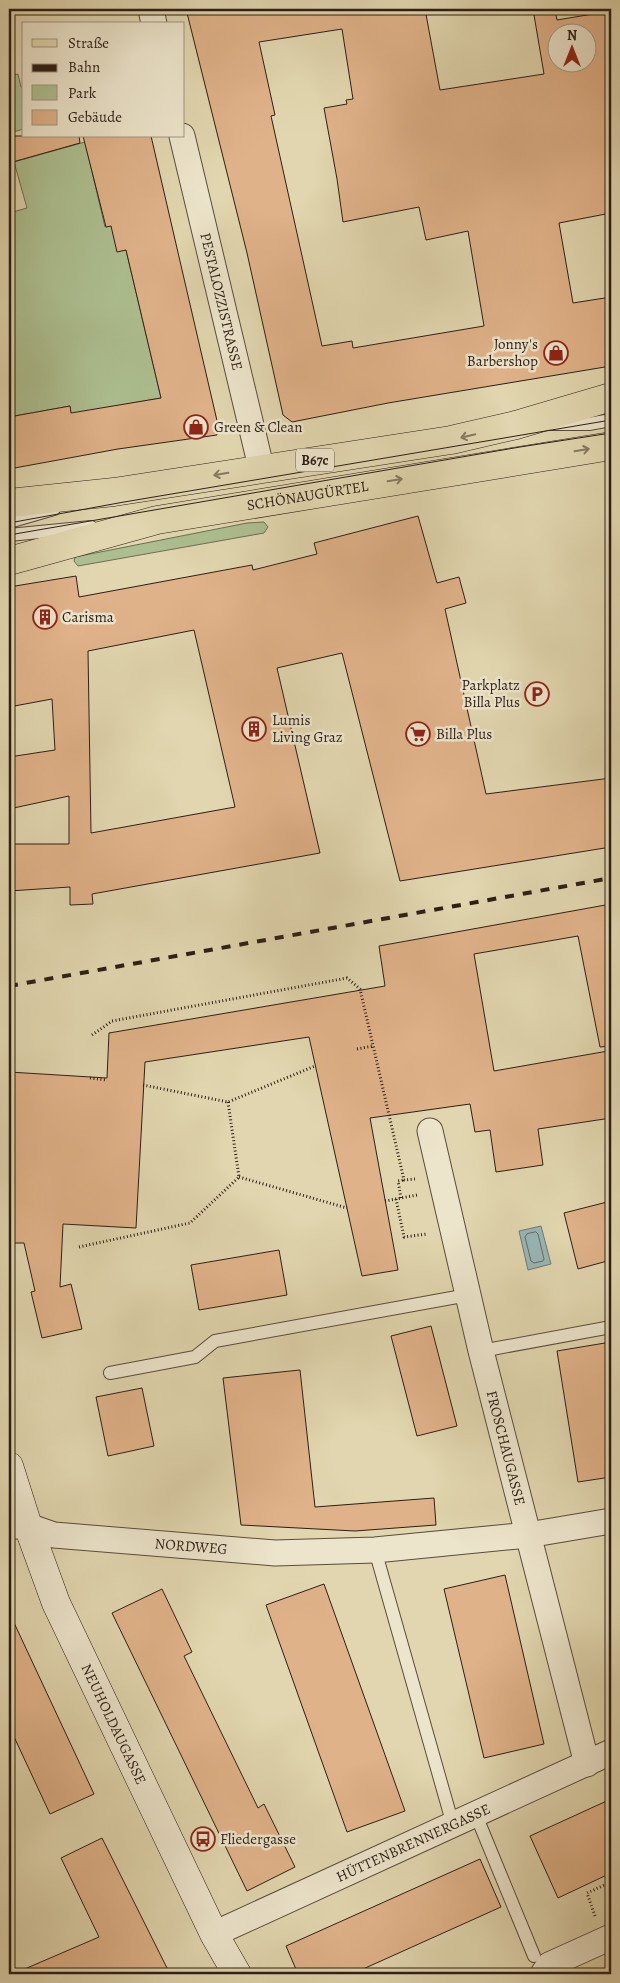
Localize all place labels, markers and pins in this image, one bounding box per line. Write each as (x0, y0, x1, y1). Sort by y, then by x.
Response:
place label: Jonny's Barbershop (467, 334, 538, 371)
shop icon: Jonny's Barbershop (543, 340, 569, 366)
shop icon: Green & Clean (183, 414, 209, 440)
place label: Green & Clean (214, 417, 302, 437)
building icon: Carisma (32, 604, 58, 630)
place label: Carisma (62, 607, 114, 627)
place label: Parkplatz Billa Plus (461, 675, 520, 712)
parking icon: Parkplatz Billa Plus (524, 681, 550, 707)
place label: Lumis Living Graz (272, 710, 343, 747)
building icon: Lumis Living Graz (241, 716, 267, 742)
supermarket icon: Billa Plus (405, 721, 431, 747)
place label: Billa Plus (436, 724, 492, 744)
bus stop icon: Fliedergasse (190, 1826, 216, 1852)
place label: Fliedergasse (220, 1829, 296, 1849)

